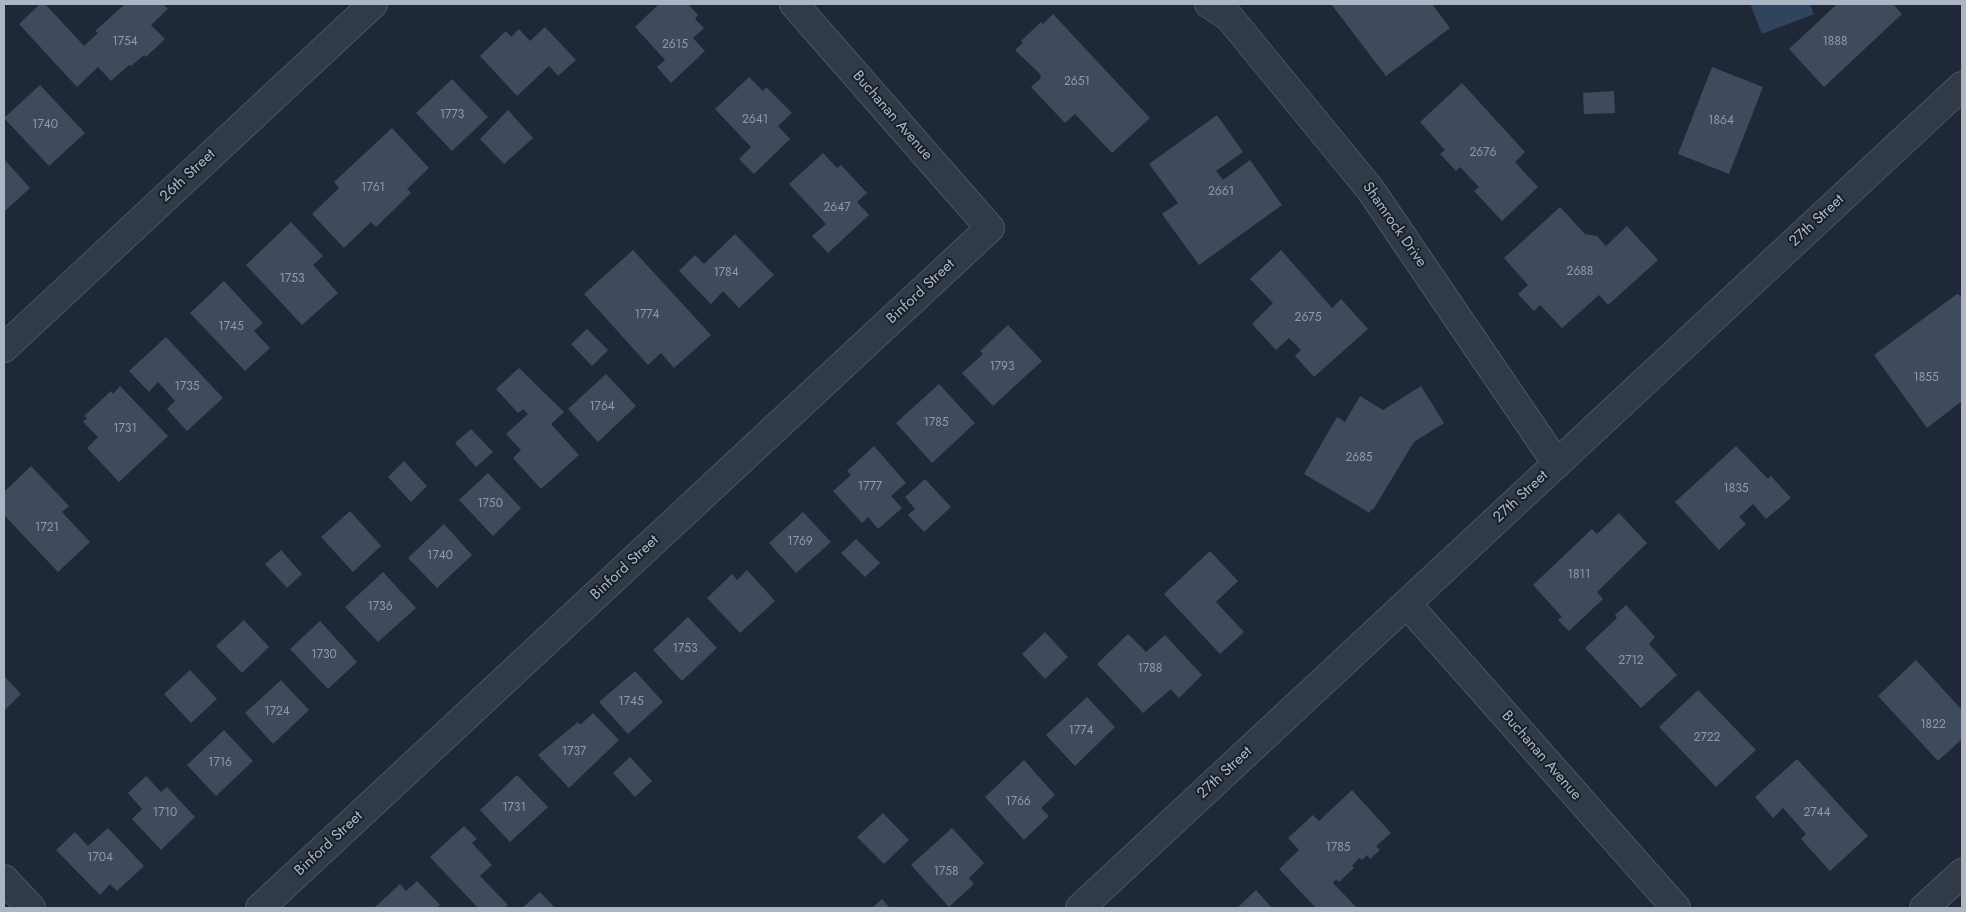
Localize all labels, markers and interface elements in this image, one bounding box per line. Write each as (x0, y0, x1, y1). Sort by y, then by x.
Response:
house number: 1754 (112, 35, 138, 49)
house number: 1888 (1822, 35, 1848, 49)
house number: 2615 (662, 38, 688, 52)
street label: Buchanan Avenue (848, 68, 936, 164)
house number: 2651 (1064, 75, 1090, 89)
house number: 1773 (440, 108, 464, 122)
house number: 2641 (742, 113, 768, 127)
house number: 1864 (1708, 114, 1734, 128)
house number: 1740 (32, 118, 58, 132)
street label: 26th Street (157, 146, 219, 206)
house number: 2676 (1470, 146, 1496, 160)
street label: Shamrock Drive (1358, 179, 1430, 271)
house number: 1761 (361, 181, 385, 195)
house number: 2661 (1208, 185, 1234, 199)
street label: 27th Street (1786, 191, 1848, 251)
house number: 2647 (823, 201, 851, 215)
street label: Binford Street (883, 256, 959, 328)
house number: 2688 (1567, 265, 1593, 279)
house number: 1784 (713, 266, 739, 280)
house number: 1753 (279, 272, 305, 286)
house number: 1774 (635, 308, 659, 322)
house number: 2675 (1295, 311, 1321, 325)
house number: 1745 (218, 320, 244, 334)
house number: 1793 (989, 360, 1015, 374)
house number: 1855 (1913, 371, 1939, 385)
house number: 1735 (174, 380, 200, 394)
house number: 1764 (589, 400, 615, 414)
house number: 1785 (923, 416, 949, 430)
house number: 1731 (113, 422, 137, 436)
house number: 2685 (1345, 451, 1373, 465)
street label: 27th Street (1490, 467, 1552, 527)
house number: 1777 (858, 480, 882, 494)
house number: 1835 (1723, 482, 1749, 496)
house number: 1750 (477, 497, 503, 511)
house number: 1721 (35, 521, 59, 535)
street label: Binford Street (587, 532, 663, 604)
house number: 1769 (787, 535, 813, 549)
house number: 1740 (427, 549, 453, 563)
house number: 1811 (1568, 568, 1590, 582)
house number: 1736 (367, 600, 393, 614)
house number: 1753 (672, 642, 698, 656)
house number: 1730 (311, 648, 337, 662)
house number: 2712 (1618, 654, 1644, 668)
house number: 1788 (1138, 662, 1162, 676)
house number: 1745 (618, 695, 644, 709)
house number: 1724 (264, 705, 290, 719)
street label: Buchanan Avenue (1497, 708, 1585, 804)
house number: 1822 (1920, 718, 1946, 732)
house number: 1774 (1069, 724, 1093, 738)
house number: 2722 (1694, 731, 1720, 745)
street label: 27th Street (1194, 743, 1256, 803)
house number: 1737 (562, 745, 586, 759)
house number: 1716 (208, 756, 232, 770)
house number: 1766 (1005, 795, 1031, 809)
house number: 1731 (502, 801, 526, 815)
house number: 1710 (153, 806, 177, 820)
house number: 2744 (1803, 806, 1831, 820)
street label: Binford Street (291, 808, 367, 880)
house number: 1785 (1325, 841, 1351, 855)
house number: 1704 (87, 851, 113, 865)
house number: 1758 (933, 865, 959, 879)

